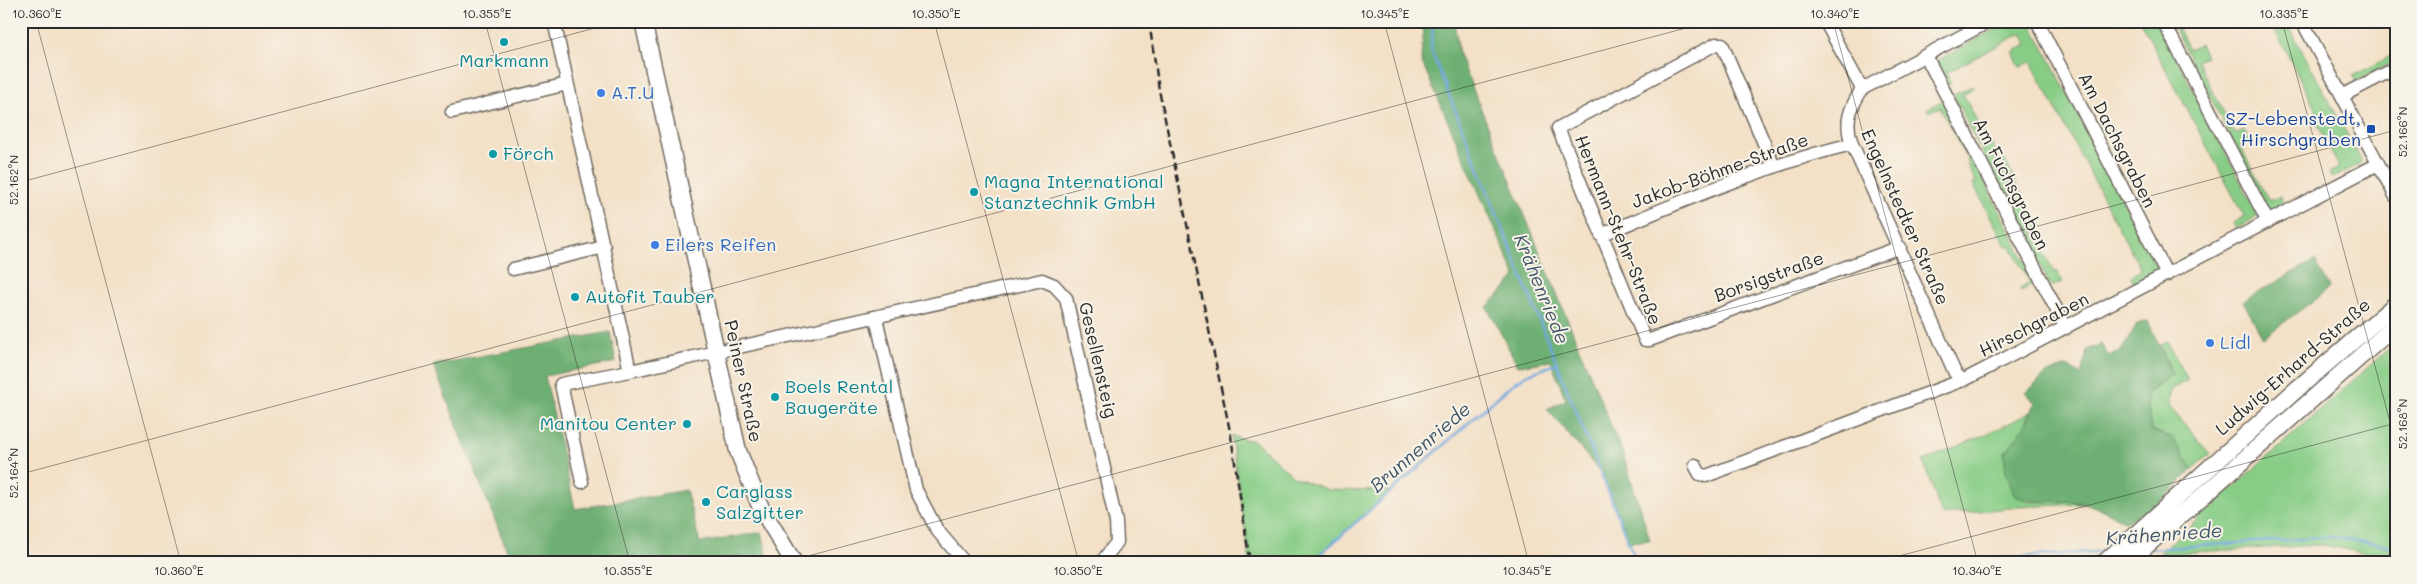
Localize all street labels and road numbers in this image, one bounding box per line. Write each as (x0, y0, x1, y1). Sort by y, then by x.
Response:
street label: Am Dachsgraben (2073, 68, 2162, 211)
street label: Am Fuchsgraben (1968, 113, 2056, 254)
street label: Engelnstedter Straße (1856, 125, 1956, 308)
street label: Jakob-Böhme-Straße (1628, 127, 1811, 213)
street label: Hermann-Stehr-Straße (1570, 131, 1668, 328)
street label: Borsigstraße (1710, 245, 1827, 307)
street label: Hirschgraben (1975, 286, 2093, 362)
street label: Ludwig-Erhard-Straße (2210, 292, 2375, 440)
street label: Gesellensteig (1074, 299, 1124, 420)
street label: Peiner Straße (719, 317, 769, 444)

